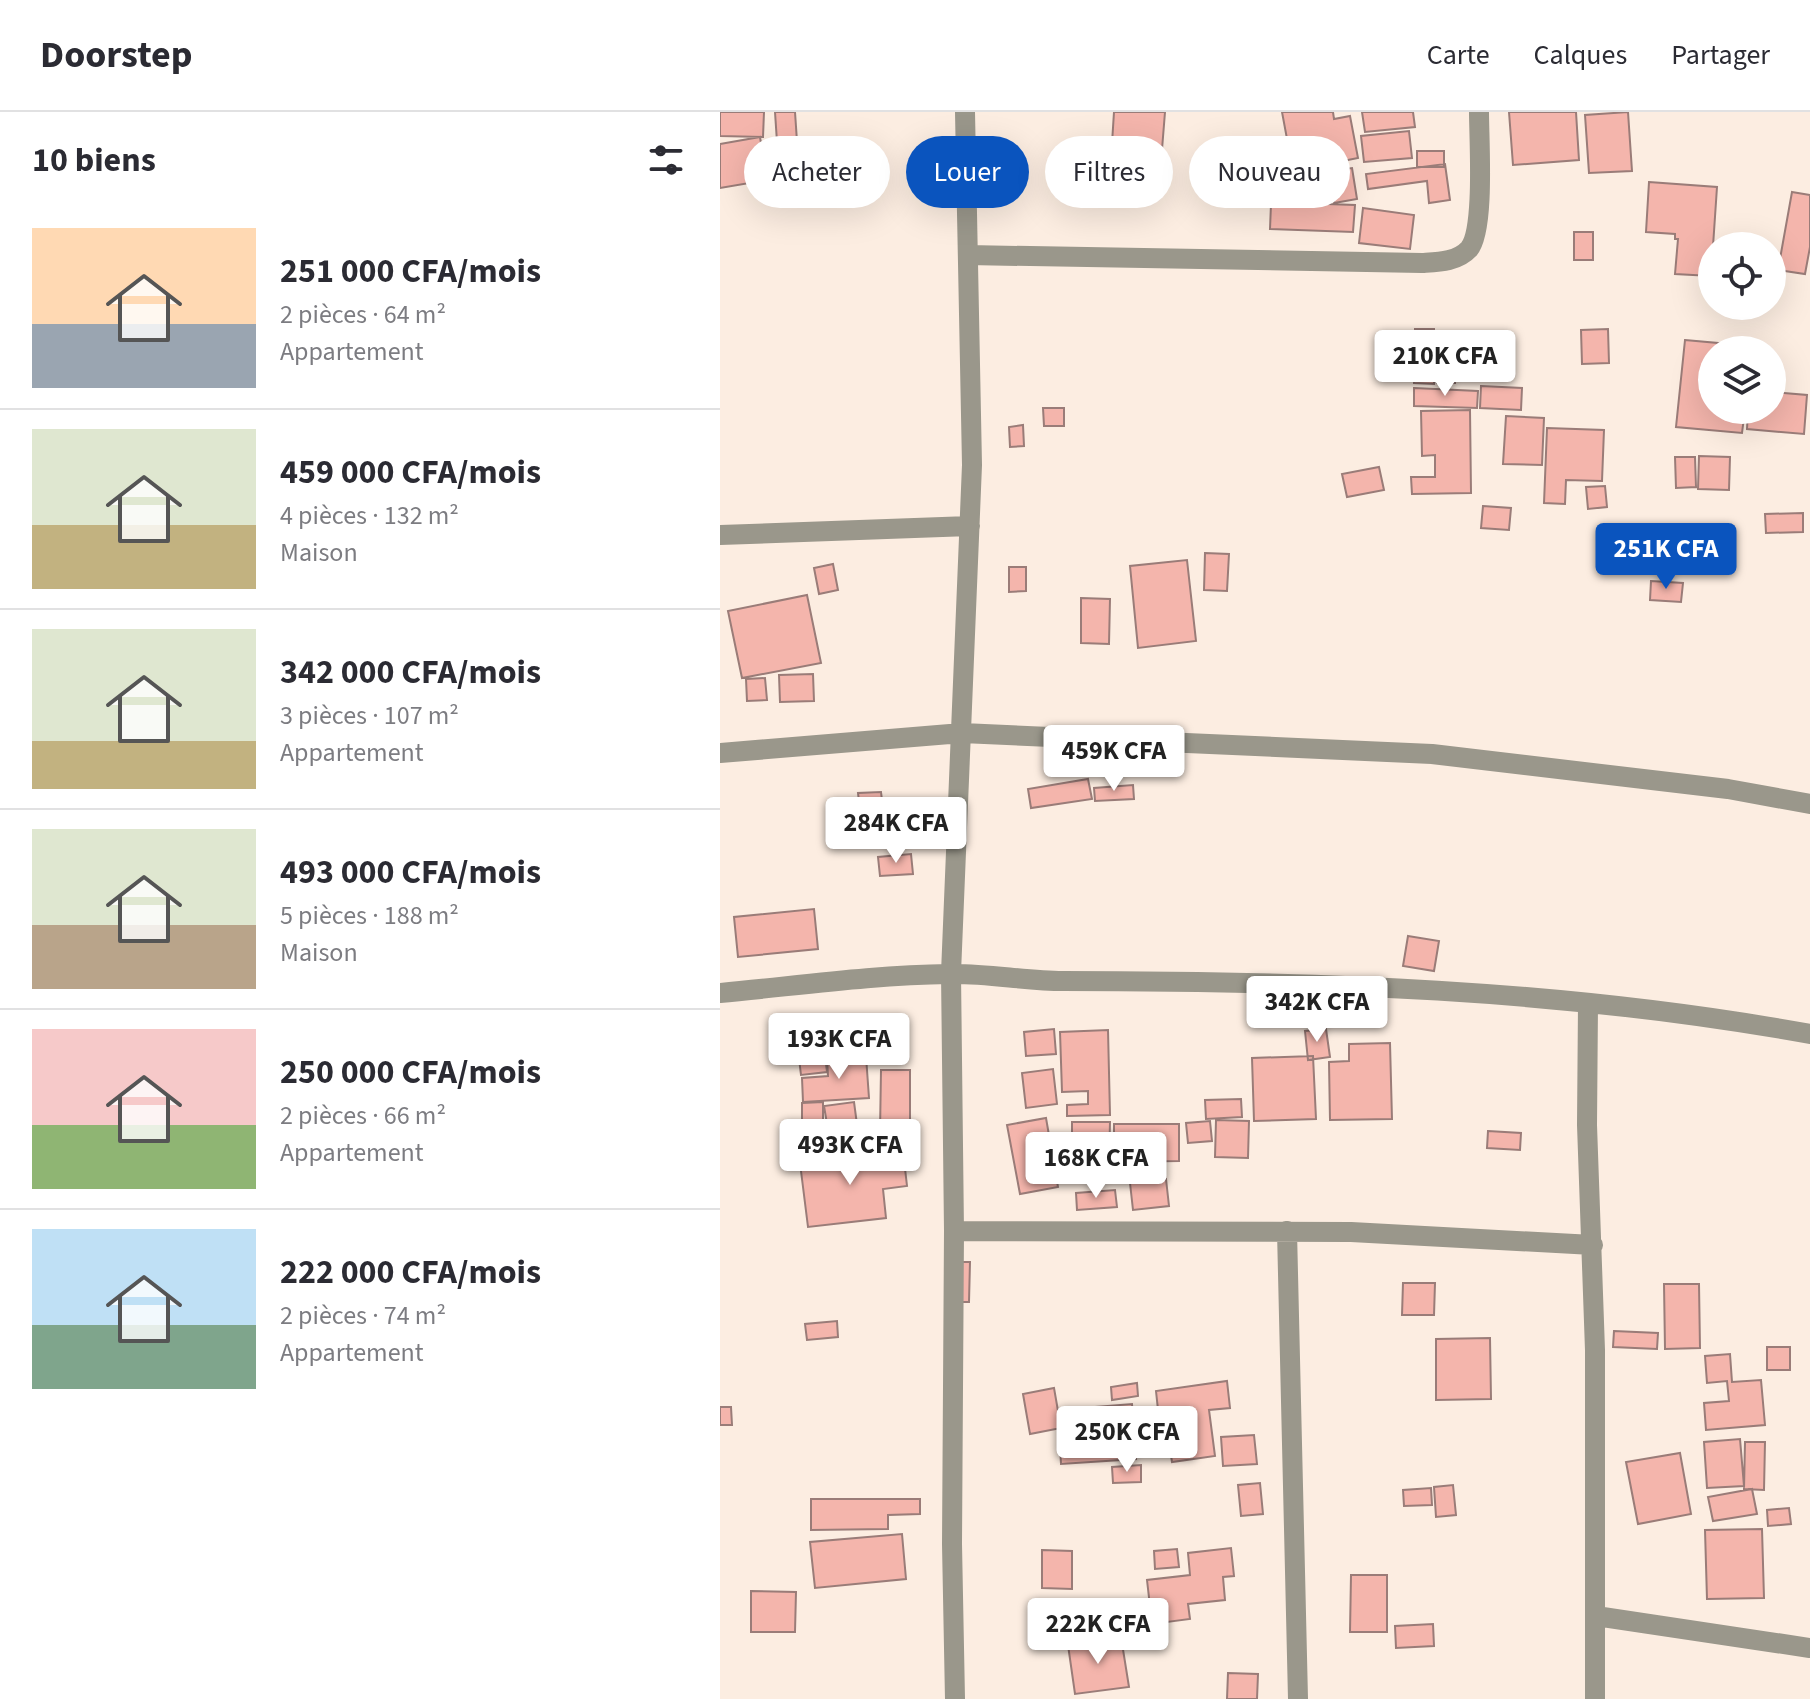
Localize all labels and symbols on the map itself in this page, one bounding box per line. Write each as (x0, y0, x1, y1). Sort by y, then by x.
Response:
pin: 210K CFA (1362, 330, 1528, 398)
pin: 251K CFA (1583, 523, 1749, 591)
pin: 459K CFA (1031, 725, 1197, 793)
pin: 284K CFA (813, 797, 979, 865)
pin: 342K CFA (1234, 976, 1400, 1044)
pin: 193K CFA (756, 1013, 922, 1081)
pin: 493K CFA (767, 1119, 933, 1187)
pin: 168K CFA (1013, 1132, 1179, 1200)
pin: 250K CFA (1044, 1406, 1210, 1474)
pin: 222K CFA (1015, 1598, 1181, 1666)

